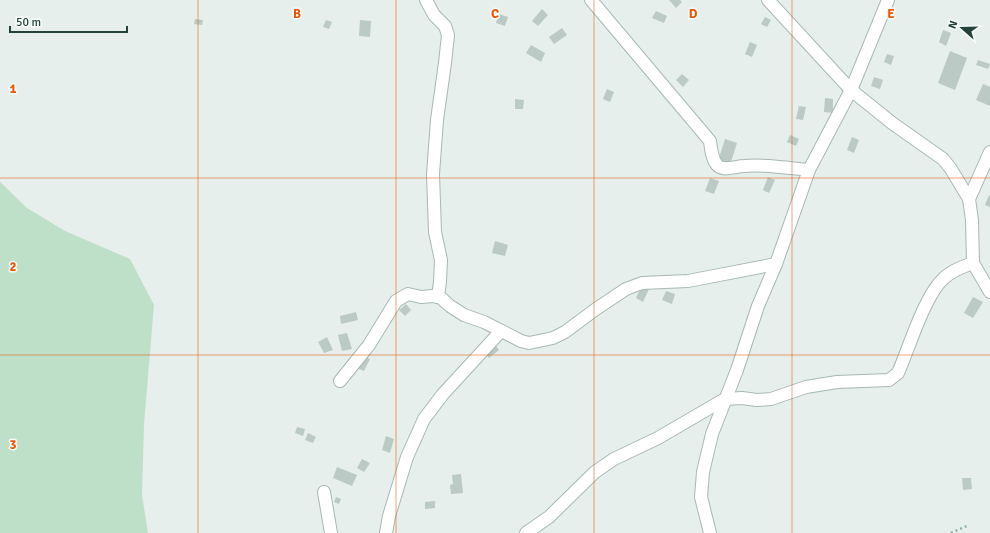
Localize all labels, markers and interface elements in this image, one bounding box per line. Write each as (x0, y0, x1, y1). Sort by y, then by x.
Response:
text: B (293, 6, 301, 22)
text: C (491, 6, 499, 22)
text: D (689, 6, 698, 22)
text: E (887, 6, 895, 22)
scale bar (10, 8, 127, 34)
north arrow (942, 8, 982, 48)
text: 50 m (16, 15, 41, 30)
text: N (946, 19, 960, 31)
text: 1 (9, 81, 17, 97)
text: 2 (9, 259, 17, 275)
text: 3 (9, 437, 17, 453)

